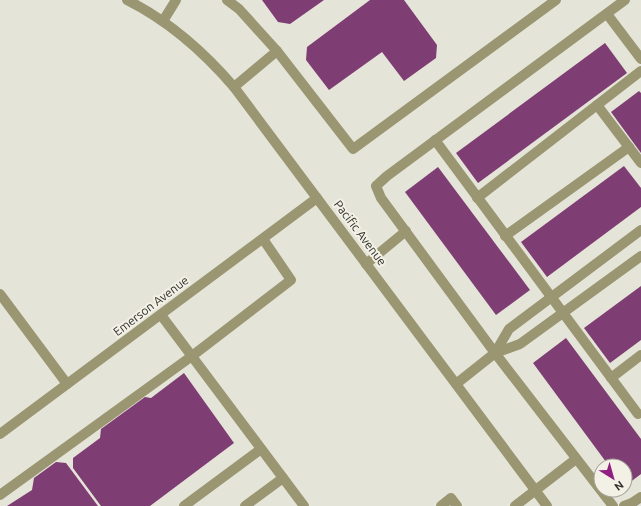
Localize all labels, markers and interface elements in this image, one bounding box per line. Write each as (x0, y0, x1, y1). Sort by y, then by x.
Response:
street label: Pacific Avenue (332, 198, 389, 268)
street label: Emerson Avenue (111, 273, 191, 338)
north arrow (593, 458, 633, 498)
text: N (612, 479, 626, 493)

